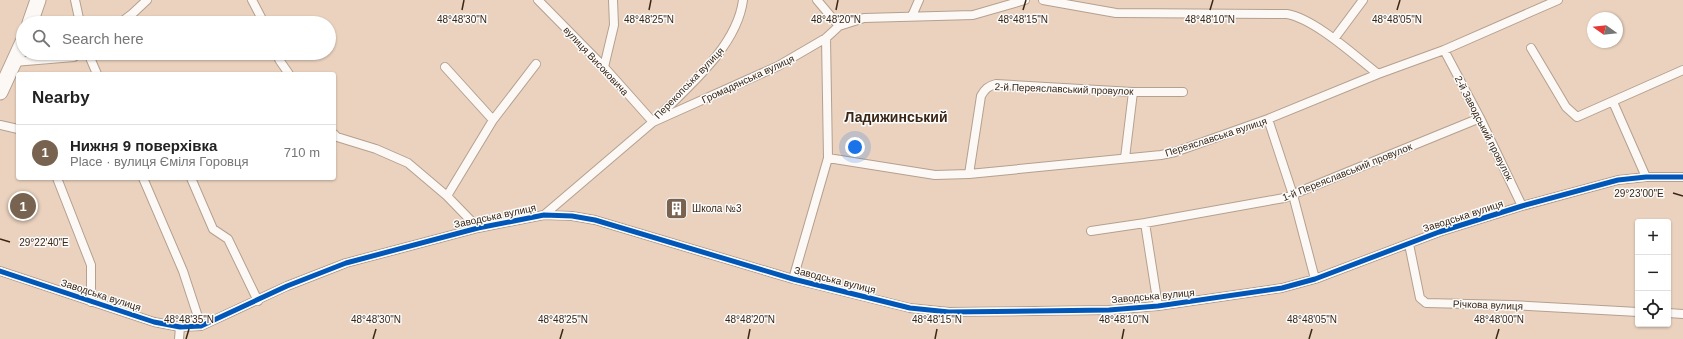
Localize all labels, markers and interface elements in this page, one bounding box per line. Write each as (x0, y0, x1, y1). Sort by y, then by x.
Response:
north arrow (1587, 12, 1623, 48)
text: 48°48'30"N (437, 14, 487, 25)
text: 48°48'25"N (624, 14, 674, 25)
text: 48°48'20"N (811, 14, 861, 25)
text: 48°48'15"N (998, 14, 1048, 25)
text: 48°48'10"N (1185, 14, 1235, 25)
text: 48°48'05"N (1372, 14, 1422, 25)
search box (16, 16, 336, 60)
street label: вулиця Високовича (561, 24, 631, 98)
icon: search (30, 27, 52, 49)
text: Search here (62, 30, 144, 47)
street label: Перекопська вулиця (652, 45, 726, 121)
street label: Громадянська вулиця (700, 53, 796, 105)
street label: 2-й Заводський провулок (1453, 74, 1516, 183)
street label: 2-й Переяславський провулок (994, 81, 1134, 97)
text: Nearby (32, 88, 90, 107)
district label: Ладижинський (844, 109, 948, 125)
street label: Переяславська вулиця (1164, 115, 1268, 159)
text: Нижня 9 поверхівка (70, 137, 217, 154)
your location (845, 137, 865, 157)
street label: 1-й Переяславський провулок (1281, 141, 1414, 203)
text: 1 (41, 145, 49, 160)
text: 710 m (284, 145, 320, 160)
text: Place · вулиця Єміля Горовця (70, 154, 249, 169)
text: 29°23'00"E (1614, 188, 1664, 199)
pin: 1 (10, 191, 36, 221)
building icon: Школа №3 (663, 195, 689, 221)
street label: Заводська вулиця (1422, 198, 1504, 234)
street label: Заводська вулиця (453, 202, 537, 230)
place label: Школа №3 (692, 203, 742, 214)
map controls (1635, 219, 1671, 327)
button: + (1635, 219, 1671, 255)
text: 29°22'40"E (19, 237, 69, 248)
button: − (1635, 255, 1671, 291)
street label: Заводська вулиця (793, 265, 877, 295)
street label: Заводська вулиця (60, 277, 142, 313)
street label: Заводська вулиця (1111, 287, 1195, 305)
button: locate (1635, 291, 1671, 327)
street label: Річкова вулиця (1453, 298, 1523, 312)
text: 48°48'35"N (164, 314, 214, 325)
text: 48°48'30"N (351, 314, 401, 325)
text: 48°48'25"N (538, 314, 588, 325)
text: 48°48'20"N (725, 314, 775, 325)
text: 48°48'15"N (912, 314, 962, 325)
text: 48°48'10"N (1099, 314, 1149, 325)
text: 48°48'05"N (1287, 314, 1337, 325)
text: 48°48'00"N (1474, 314, 1524, 325)

